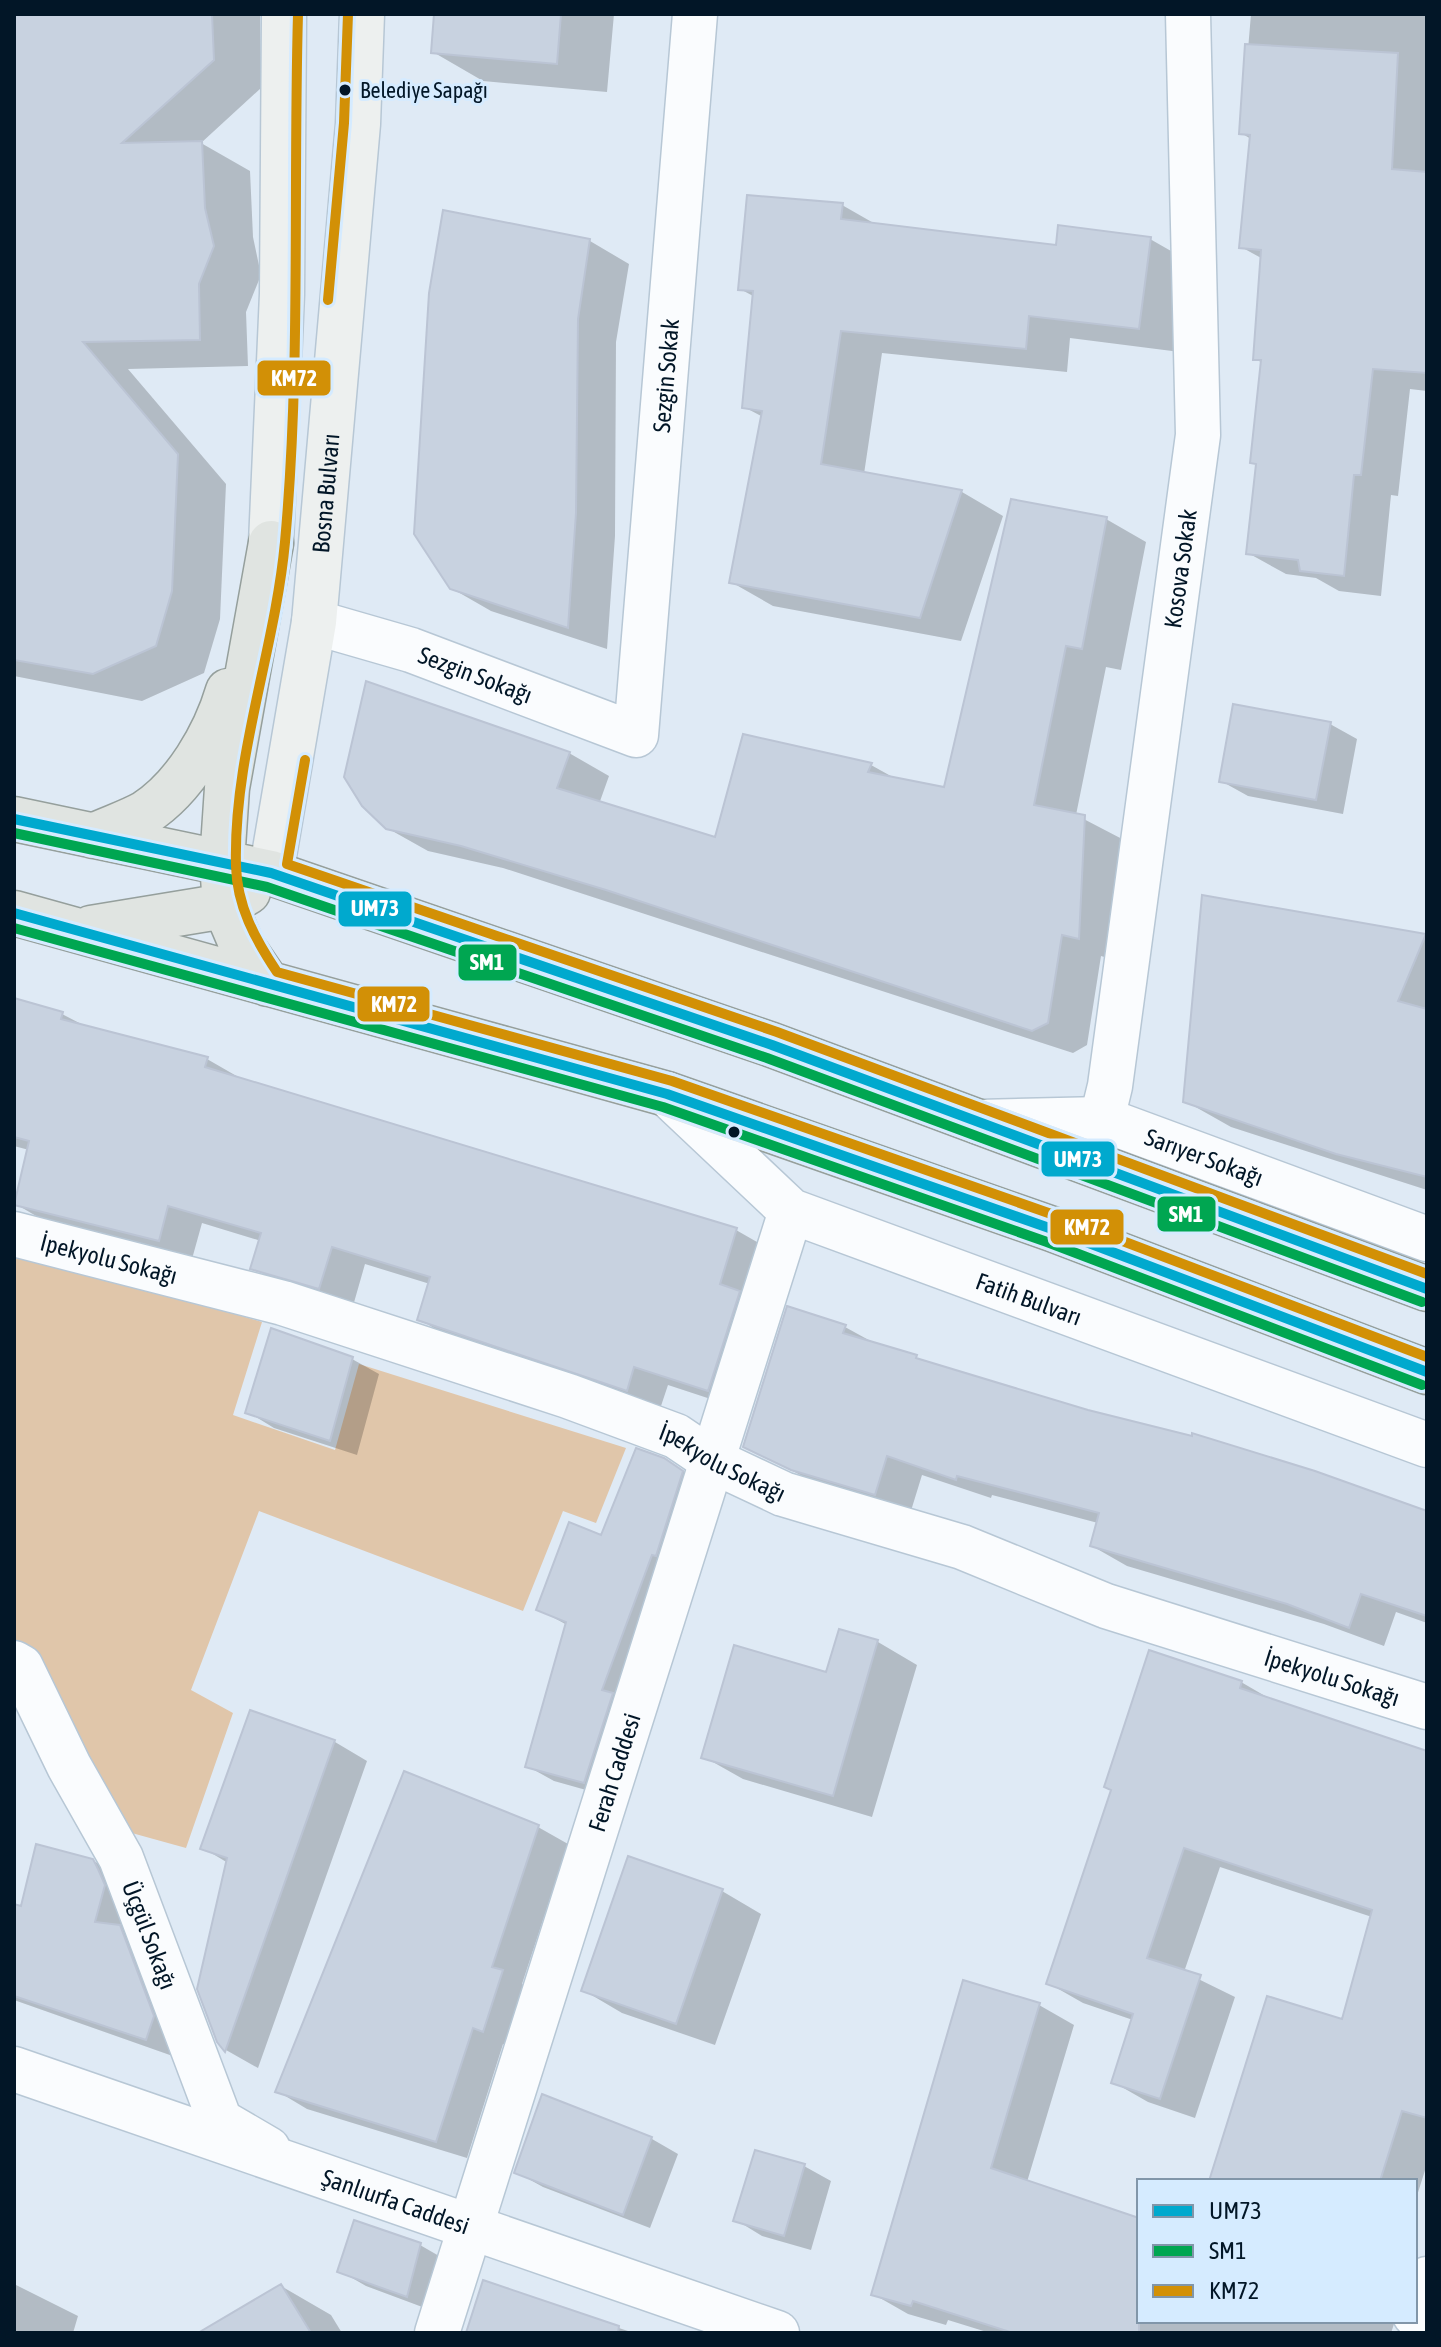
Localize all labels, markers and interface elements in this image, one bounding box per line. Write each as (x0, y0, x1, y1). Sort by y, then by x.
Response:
place label: Belediye Sapağı (360, 77, 488, 103)
marker: Belediye Sapağı (337, 82, 353, 98)
street label: Sezgin Sokak (647, 317, 684, 434)
line badge: KM72 (256, 359, 332, 397)
text: KM72 (271, 365, 317, 391)
street label: Bosna Bulvarı (307, 432, 344, 554)
street label: Kosova Sokak (1159, 507, 1201, 630)
street label: Sezgin Sokağı (415, 641, 536, 708)
line badge: UM73 (337, 890, 413, 928)
text: UM73 (351, 895, 399, 921)
line badge: SM1 (457, 943, 518, 982)
text: SM1 (470, 949, 504, 975)
line badge: KM72 (356, 985, 431, 1023)
text: KM72 (371, 991, 417, 1017)
street label: Sarıyer Sokağı (1141, 1123, 1267, 1191)
unlabelled marker (726, 1124, 742, 1140)
line badge: UM73 (1040, 1140, 1116, 1178)
text: UM73 (1054, 1146, 1102, 1172)
line badge: SM1 (1156, 1195, 1217, 1233)
text: SM1 (1169, 1201, 1203, 1227)
line badge: KM72 (1049, 1208, 1125, 1246)
text: KM72 (1064, 1214, 1110, 1240)
street label: İpekyolu Sokağı (38, 1228, 180, 1289)
street label: Fatih Bulvarı (972, 1267, 1085, 1330)
street label: İpekyolu Sokağı (656, 1418, 790, 1507)
street label: İpekyolu Sokağı (1261, 1643, 1403, 1711)
street label: Ferah Caddesi (583, 1710, 645, 1835)
street label: Üçgül Sokağı (117, 1877, 183, 1993)
street label: Şanlıurfa Caddesi (319, 2163, 473, 2239)
legend (1137, 2179, 1417, 2323)
text: UM73 (1209, 2197, 1262, 2224)
text: SM1 (1209, 2237, 1246, 2264)
text: KM72 (1209, 2277, 1259, 2304)

